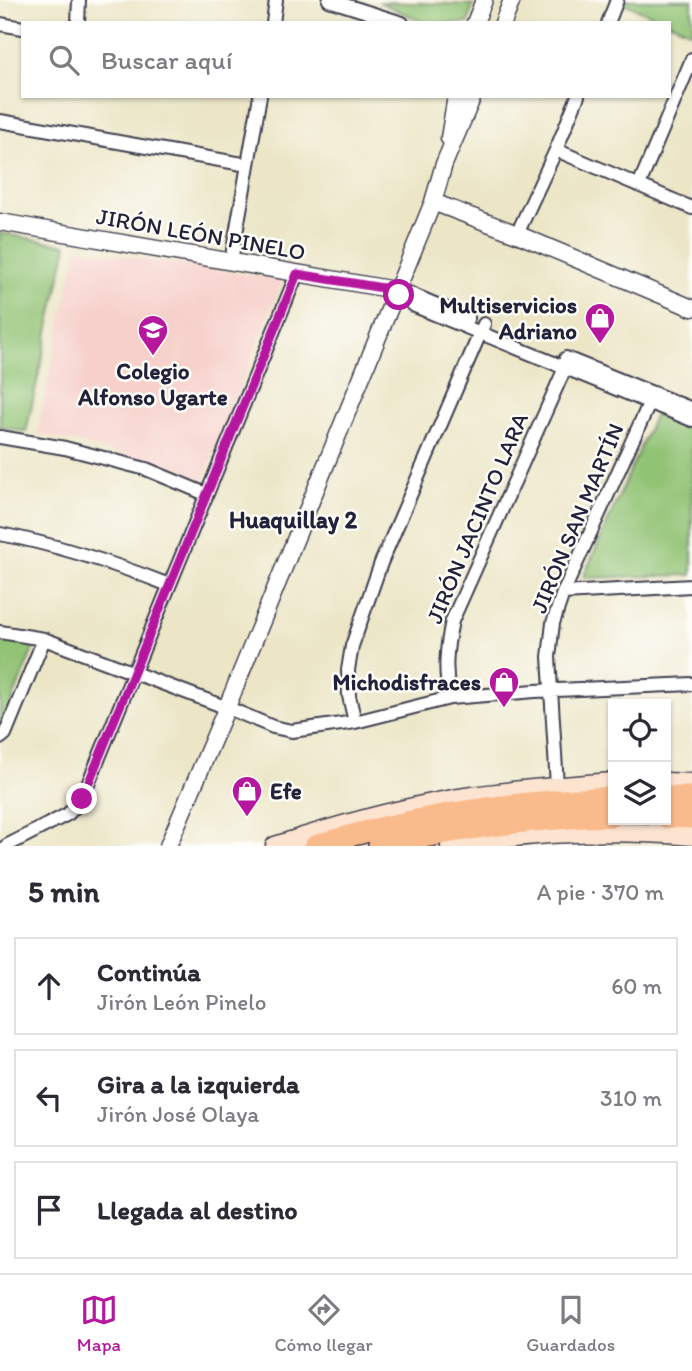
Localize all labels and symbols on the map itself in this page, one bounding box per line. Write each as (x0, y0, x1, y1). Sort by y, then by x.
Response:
street label: JIRÓN LEÓN PINELO (94, 202, 308, 266)
route start (383, 279, 414, 310)
place label: Multiservicios Adriano (440, 291, 577, 345)
shop icon: Multiservicios Adriano (583, 301, 617, 345)
school or university icon: Colegio Alfonso Ugarte (136, 313, 170, 357)
place label: Colegio Alfonso Ugarte (77, 357, 228, 411)
street label: JIRÓN JACINTO LARA (420, 408, 534, 628)
street label: JIRÓN SAN MARTÍN (524, 419, 630, 617)
district label: Huaquillay 2 (229, 505, 357, 535)
shop icon: Michodisfraces (487, 665, 521, 709)
place label: Michodisfraces (332, 668, 481, 696)
shop icon: Efe (230, 774, 264, 818)
place label: Efe (270, 777, 302, 805)
route end (66, 783, 97, 814)

